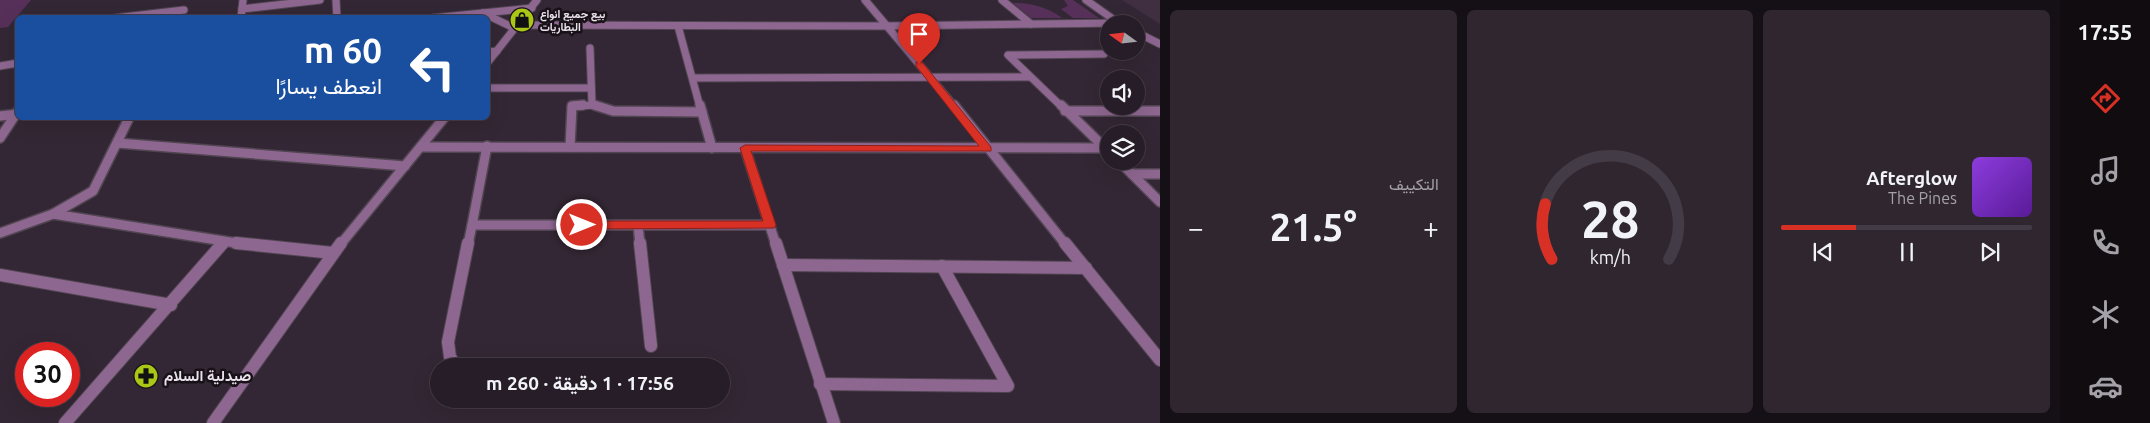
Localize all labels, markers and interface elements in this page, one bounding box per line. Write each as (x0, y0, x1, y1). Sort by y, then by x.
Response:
shop icon: بيع جميع انواع البطاريات (509, 7, 535, 33)
place label: بيع جميع انواع البطاريات (540, 8, 605, 34)
pin (898, 13, 940, 64)
north arrow (1100, 15, 1145, 60)
map controls (1100, 15, 1145, 170)
text: 17:55 (2077, 19, 2133, 44)
icon: arrive (905, 20, 933, 48)
text: 60 m (304, 30, 382, 70)
icon: left (400, 35, 465, 100)
button: sound (1100, 70, 1145, 115)
text: انعطف يسارًا (275, 73, 382, 98)
icon: directions (2088, 81, 2123, 116)
button: layers (1100, 125, 1145, 170)
icon: music (2088, 153, 2123, 188)
text: Afterglow (1866, 167, 1957, 189)
text: التكييف (1389, 175, 1439, 193)
text: The Pines (1888, 189, 1957, 207)
text: 28 (1581, 190, 1639, 248)
position arrow (555, 198, 607, 250)
text: 21.5° (1270, 206, 1357, 248)
text: − (1188, 212, 1204, 243)
text: + (1423, 212, 1439, 243)
icon: phone (2088, 225, 2123, 260)
icon: previous (1809, 238, 1837, 266)
icon: pause (1893, 238, 1921, 266)
icon: next (1976, 238, 2004, 266)
text: km/h (1589, 247, 1631, 267)
icon: climate (2088, 297, 2123, 332)
speed limit sign: 30 (15, 342, 80, 407)
pharmacy icon: صيدلية السلام (133, 363, 159, 389)
place label: صيدلية السلام (164, 367, 252, 386)
icon: car (2088, 369, 2123, 404)
text: 17:56 · 1 دقيقة · 260 m (486, 372, 674, 394)

